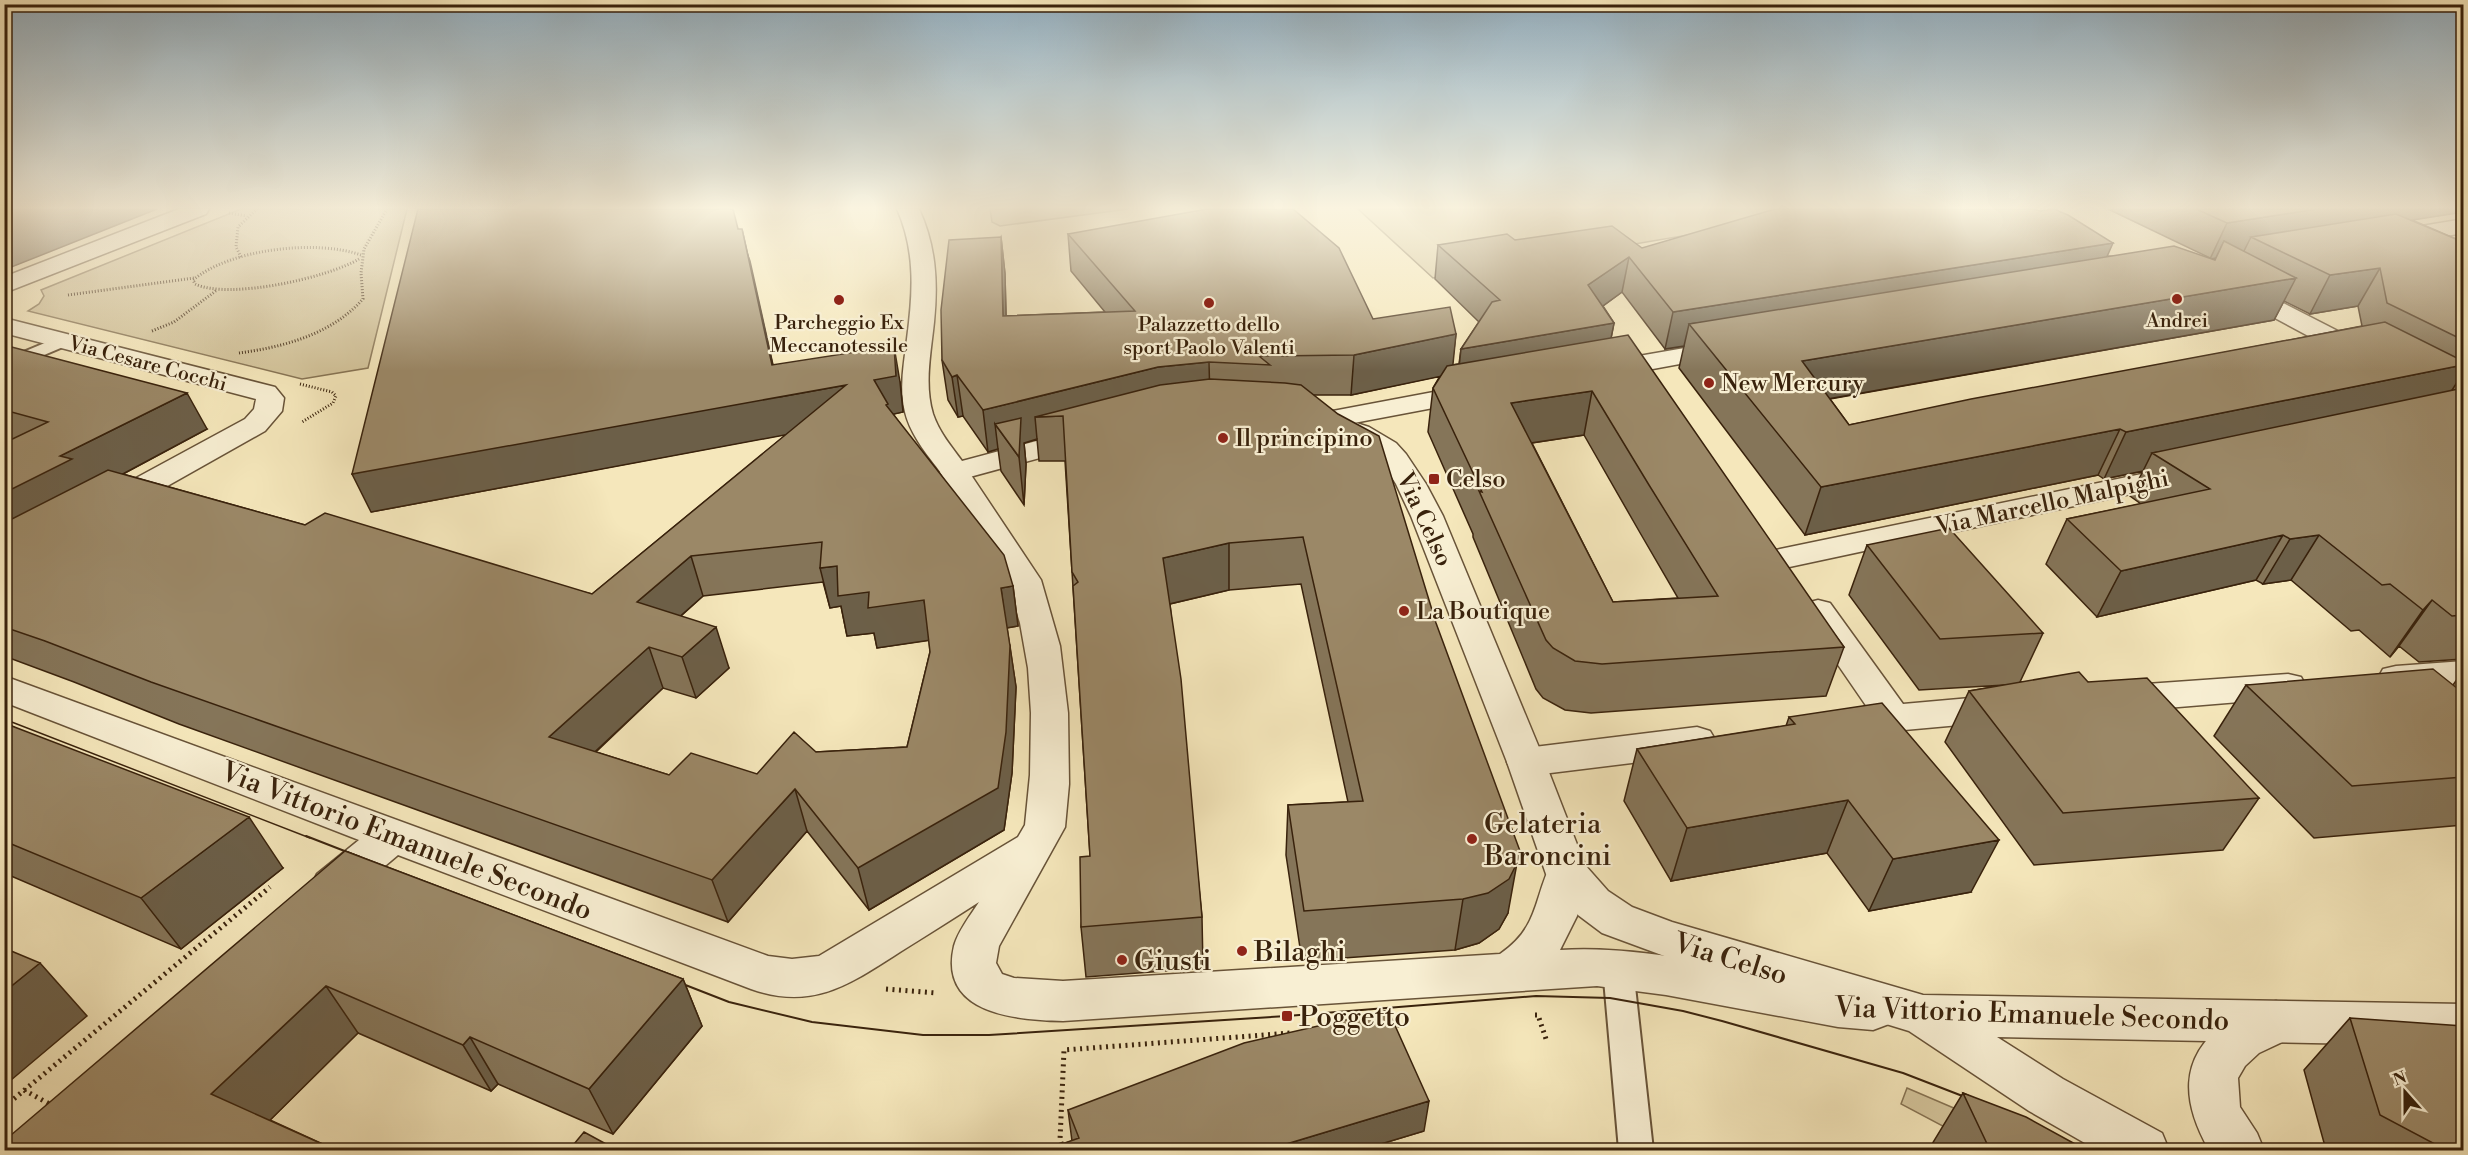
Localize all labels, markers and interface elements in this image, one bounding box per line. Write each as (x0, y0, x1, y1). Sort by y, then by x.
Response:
marker: Andrei (2170, 292, 2184, 306)
marker: Parcheggio Ex Meccanotessile (832, 293, 846, 307)
marker: Palazzetto dello sport Paolo Valenti (1202, 296, 1216, 310)
place label: Andrei (2145, 309, 2208, 334)
place label: Parcheggio Ex Meccanotessile (770, 311, 908, 359)
place label: Palazzetto dello sport Paolo Valenti (1123, 313, 1295, 361)
street label: Via Cesare Cocchi (65, 331, 230, 398)
place label: New Mercury (1721, 369, 1865, 399)
marker: New Mercury (1702, 376, 1716, 390)
place label: Il principino (1235, 424, 1373, 454)
marker: Il principino (1216, 431, 1230, 445)
street label: Via Marcello Malpighi (1932, 464, 2172, 543)
place label: Celso (1446, 465, 1506, 495)
street label: Via Celso (1389, 467, 1459, 571)
marker: Celso (1427, 472, 1441, 486)
place label: La Boutique (1416, 597, 1550, 627)
marker: La Boutique (1397, 604, 1411, 618)
street label: Via Vittorio Emanuele Secondo (215, 754, 597, 929)
place label: Gelateria Baroncini (1483, 807, 1611, 874)
marker: Gelateria Baroncini (1465, 832, 1479, 846)
street label: Via Celso (1668, 925, 1792, 993)
place label: Bilaghi (1253, 935, 1346, 970)
place label: Giusti (1134, 944, 1211, 979)
marker: Bilaghi (1235, 944, 1249, 958)
marker: Giusti (1115, 953, 1129, 967)
street label: Via Vittorio Emanuele Secondo (1833, 990, 2230, 1039)
place label: Poggetto (1299, 1000, 1410, 1035)
marker: Poggetto (1280, 1009, 1294, 1023)
north arrow (2375, 1062, 2435, 1122)
text: N (2390, 1067, 2410, 1091)

